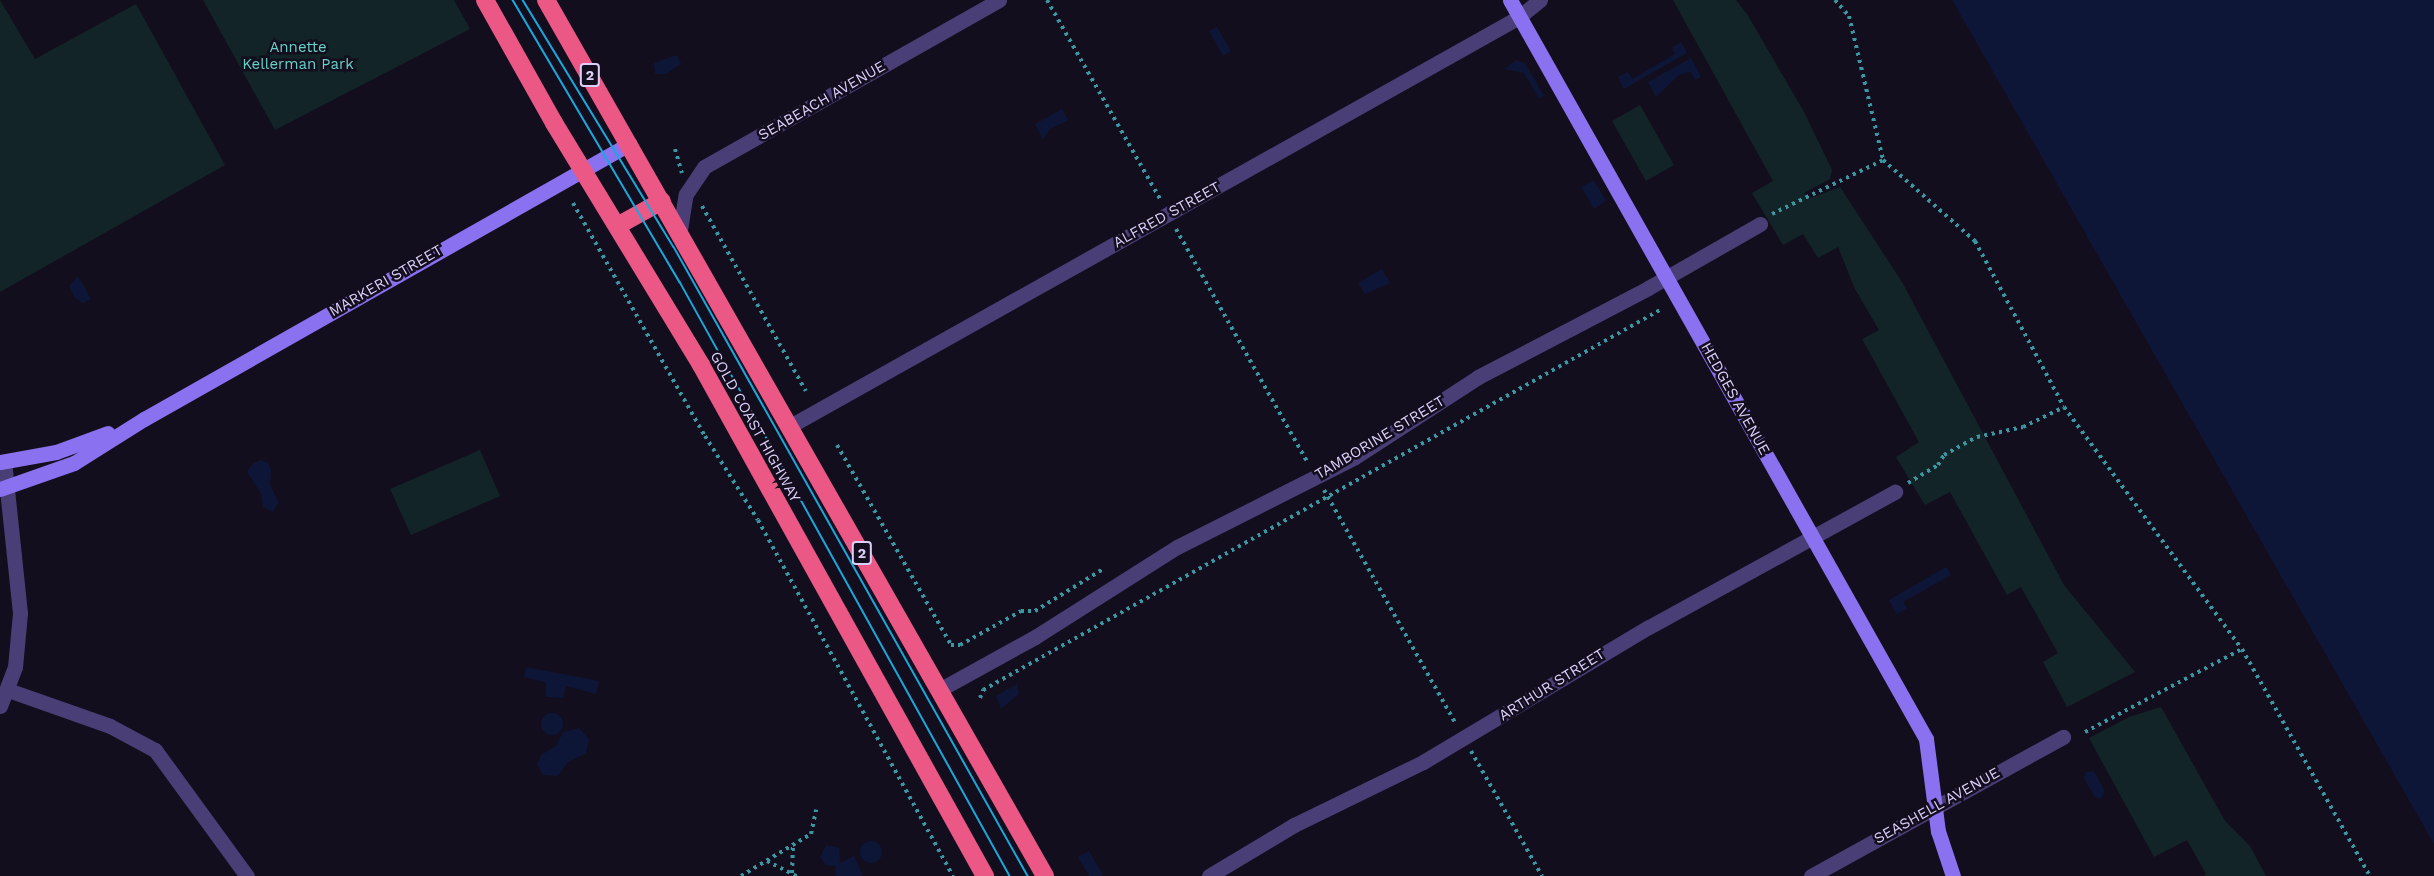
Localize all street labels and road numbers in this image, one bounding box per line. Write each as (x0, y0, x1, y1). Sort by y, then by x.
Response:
street label: SEABEACH AVENUE (755, 57, 889, 145)
road number: 2 (580, 64, 600, 86)
street label: ALFRED STREET (1110, 178, 1224, 252)
street label: MARKERI STREET (326, 241, 446, 321)
street label: HEDGES AVENUE (1697, 340, 1773, 458)
street label: GOLD COAST HIGHWAY (706, 348, 804, 506)
street label: TAMBORINE STREET (1312, 392, 1448, 484)
road number: 2 (852, 542, 872, 564)
street label: ARTHUR STREET (1496, 645, 1608, 725)
street label: SEASHELL AVENUE (1871, 764, 2003, 848)

